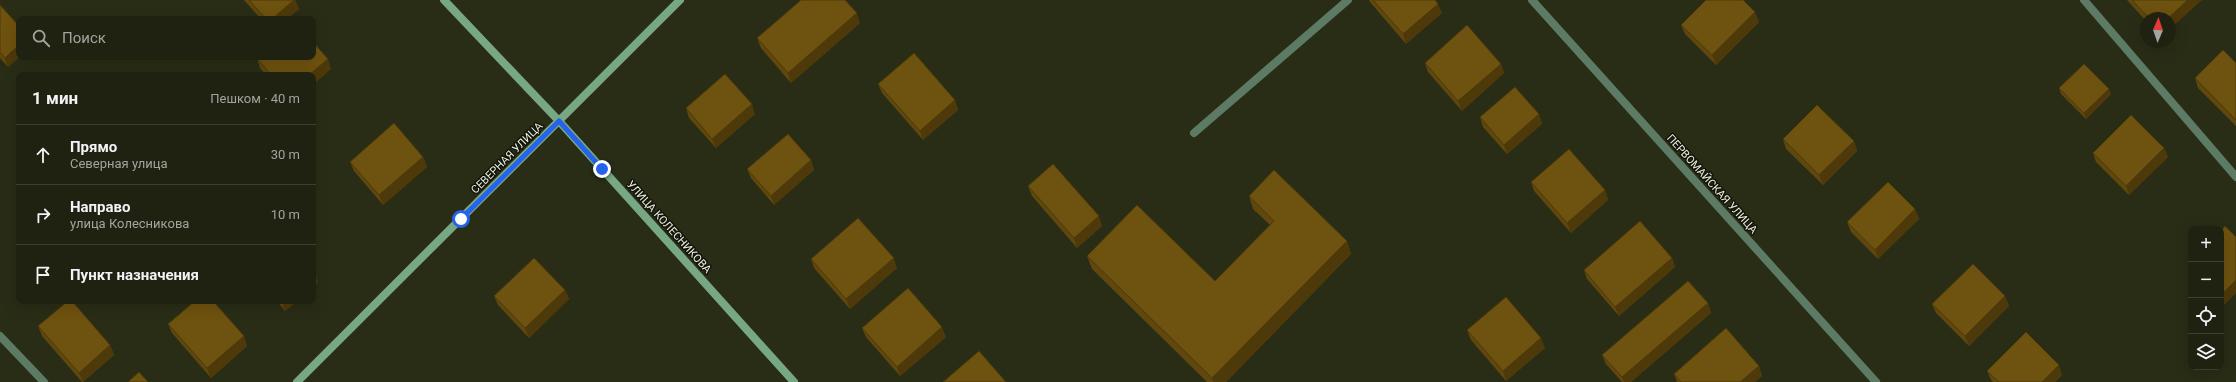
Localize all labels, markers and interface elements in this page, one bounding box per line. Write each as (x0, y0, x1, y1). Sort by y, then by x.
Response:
north arrow (2140, 12, 2176, 48)
search box (16, 16, 316, 60)
icon: search (30, 27, 52, 49)
text: Поиск (62, 29, 106, 47)
text: 1 мин (32, 88, 78, 108)
text: Пешком · 40 m (210, 91, 300, 106)
street label: СЕВЕРНАЯ УЛИЦА (469, 119, 546, 196)
street label: ПЕРВОМАЙСКАЯ УЛИЦА (1664, 132, 1761, 237)
text: Прямо (70, 138, 117, 156)
icon: ahead (32, 144, 54, 166)
text: 30 m (271, 147, 300, 162)
text: Северная улица (70, 156, 168, 171)
route end (593, 160, 611, 178)
street label: УЛИЦА КОЛЕСНИКОВА (624, 178, 715, 277)
text: Направо (70, 198, 131, 216)
icon: right (32, 204, 54, 226)
text: 10 m (271, 207, 300, 222)
route start (452, 210, 470, 228)
text: улица Колесникова (70, 216, 189, 231)
map controls (2188, 226, 2224, 370)
button: + (2188, 226, 2224, 262)
button: − (2188, 262, 2224, 298)
icon: arrive (32, 264, 54, 286)
text: Пункт назначения (70, 266, 199, 284)
button: locate (2188, 298, 2224, 334)
button: layers (2188, 334, 2224, 370)

